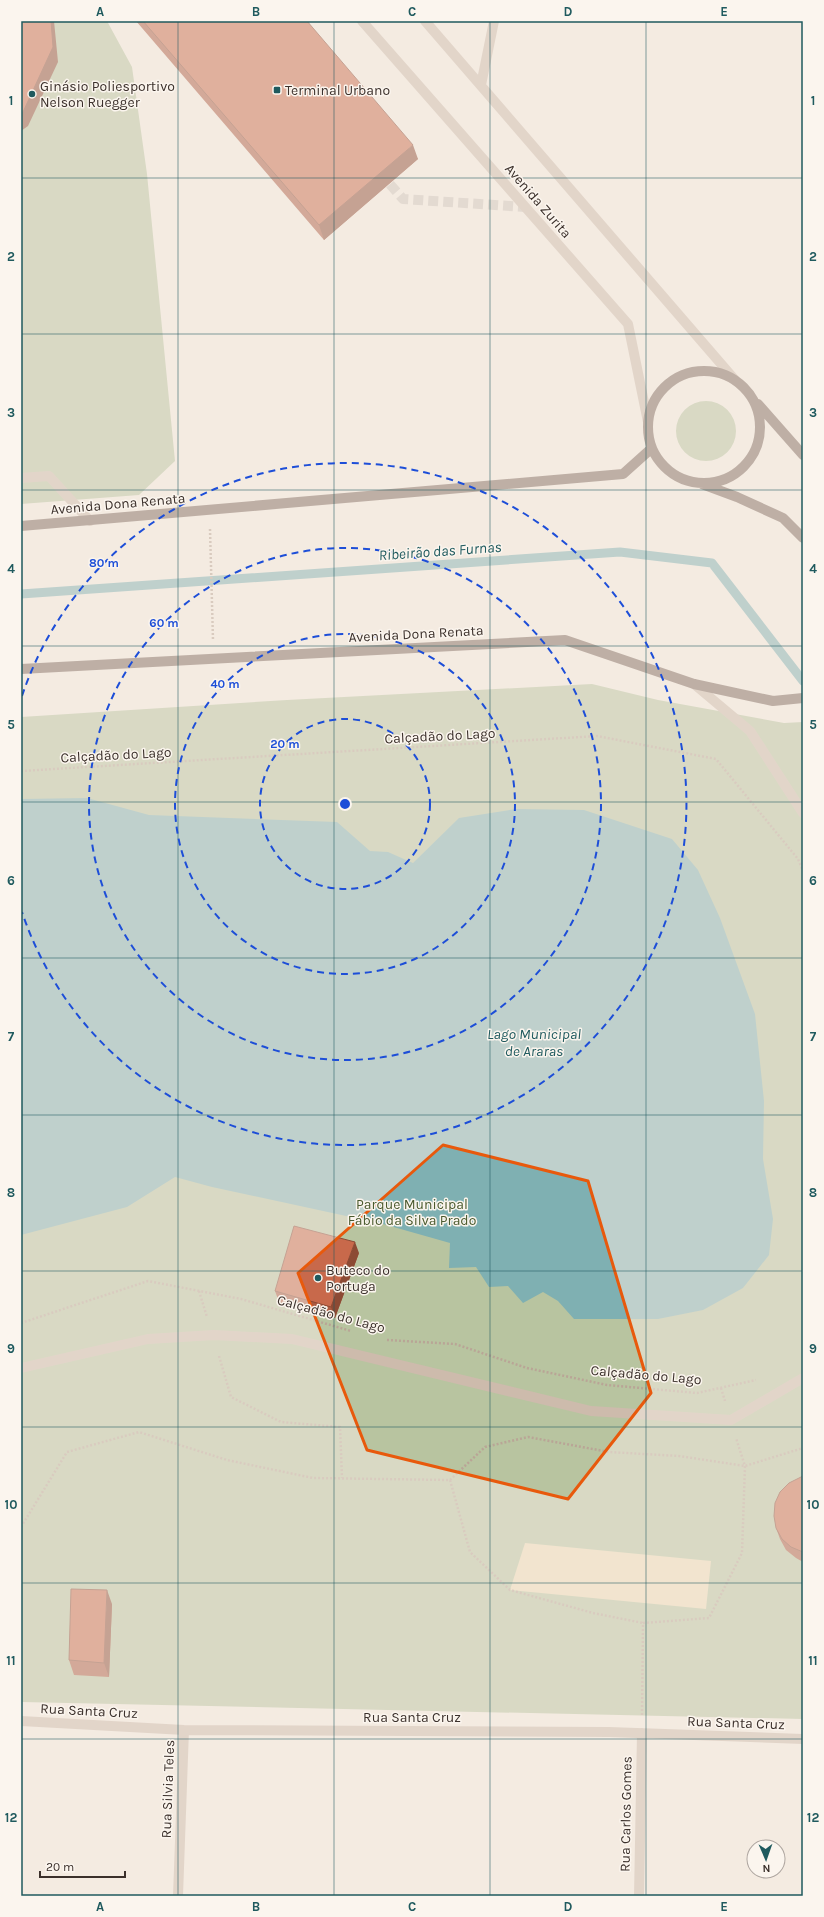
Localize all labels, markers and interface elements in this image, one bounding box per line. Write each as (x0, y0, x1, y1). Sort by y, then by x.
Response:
text: A (96, 4, 104, 19)
text: B (252, 4, 260, 19)
text: C (408, 4, 416, 19)
text: D (564, 4, 573, 19)
text: E (720, 4, 728, 19)
place label: Ginásio Poliesportivo Nelson Ruegger (40, 78, 175, 111)
place label: Terminal Urbano (285, 82, 390, 99)
marker: Terminal Urbano (272, 85, 282, 95)
marker: Ginásio Poliesportivo Nelson Ruegger (27, 89, 37, 99)
text: 1 (9, 93, 13, 108)
text: 1 (811, 93, 815, 108)
street label: Avenida Zurita (501, 160, 575, 242)
text: 2 (7, 249, 15, 264)
text: 2 (809, 249, 817, 264)
text: 3 (7, 405, 15, 420)
text: 3 (809, 405, 817, 420)
street label: Avenida Dona Renata (50, 490, 186, 518)
water label: Ribeirão das Furnas (378, 538, 502, 564)
text: 80 m (89, 556, 119, 570)
text: 4 (7, 561, 15, 576)
text: 4 (809, 561, 817, 576)
text: 60 m (149, 616, 179, 630)
street label: Avenida Dona Renata (348, 622, 484, 646)
text: 40 m (210, 677, 240, 691)
text: 5 (7, 717, 15, 732)
text: 5 (809, 717, 817, 732)
street label: Calçadão do Lago (384, 725, 496, 747)
text: 20 m (270, 737, 300, 751)
street label: Calçadão do Lago (60, 744, 172, 766)
centre of rings (338, 797, 352, 811)
text: 6 (7, 873, 15, 888)
text: 6 (809, 873, 817, 888)
water label: Lago Municipal de Araras (487, 1025, 581, 1060)
text: 7 (8, 1029, 15, 1044)
text: 7 (810, 1029, 817, 1044)
text: 8 (7, 1185, 15, 1200)
text: 8 (809, 1185, 817, 1200)
park label: Parque Municipal Fábio da Silva Prado (348, 1196, 476, 1229)
place label: Buteco do Portuga (326, 1262, 390, 1295)
marker: Buteco do Portuga (313, 1273, 323, 1283)
street label: Calçadão do Lago (275, 1291, 387, 1337)
text: 9 (7, 1341, 15, 1356)
text: 9 (809, 1341, 817, 1356)
street label: Calçadão do Lago (590, 1362, 702, 1388)
text: 10 (5, 1497, 17, 1512)
text: 10 (807, 1497, 819, 1512)
text: 11 (6, 1653, 16, 1668)
text: 11 (808, 1653, 818, 1668)
street label: Rua Santa Cruz (40, 1700, 138, 1722)
street label: Rua Santa Cruz (363, 1709, 461, 1726)
street label: Rua Santa Cruz (687, 1713, 785, 1733)
street label: Rua Silvia Teles (158, 1739, 178, 1839)
street label: Rua Carlos Gomes (616, 1756, 636, 1872)
text: 12 (5, 1810, 17, 1825)
text: 12 (807, 1810, 819, 1825)
north arrow (746, 1839, 786, 1879)
scale bar (40, 1853, 125, 1879)
text: 20 m (46, 1860, 74, 1874)
text: N (762, 1862, 771, 1875)
text: A (96, 1899, 104, 1914)
text: B (252, 1899, 260, 1914)
text: C (408, 1899, 416, 1914)
text: D (564, 1899, 573, 1914)
text: E (720, 1899, 728, 1914)

